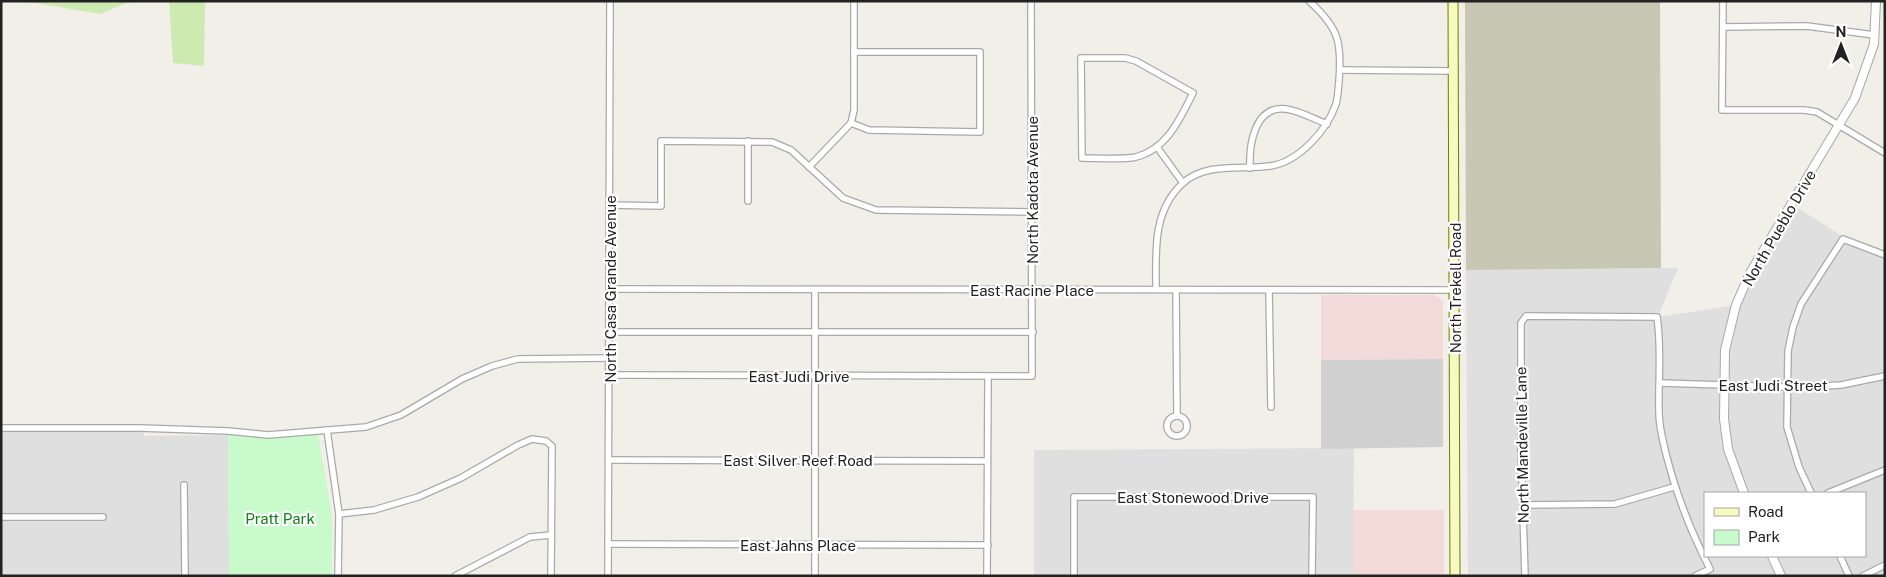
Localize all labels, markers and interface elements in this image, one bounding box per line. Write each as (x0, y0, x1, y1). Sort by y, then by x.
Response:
north arrow (1816, 20, 1866, 70)
text: N (1836, 24, 1846, 40)
street label: North Kadota Avenue (1024, 116, 1041, 264)
street label: North Pueblo Drive (1739, 167, 1819, 289)
street label: North Casa Grande Avenue (602, 195, 619, 383)
street label: North Trekell Road (1447, 223, 1464, 353)
street label: East Racine Place (970, 282, 1094, 299)
street label: North Mandeville Lane (1512, 367, 1532, 523)
street label: East Judi Drive (748, 368, 850, 385)
street label: East Judi Street (1718, 377, 1828, 394)
street label: East Silver Reef Road (723, 452, 873, 469)
street label: East Stonewood Drive (1117, 489, 1269, 506)
legend (1704, 492, 1866, 557)
text: Road (1748, 503, 1784, 520)
park label: Pratt Park (245, 510, 315, 527)
text: Park (1748, 528, 1780, 545)
street label: East Jahns Place (740, 537, 856, 554)

